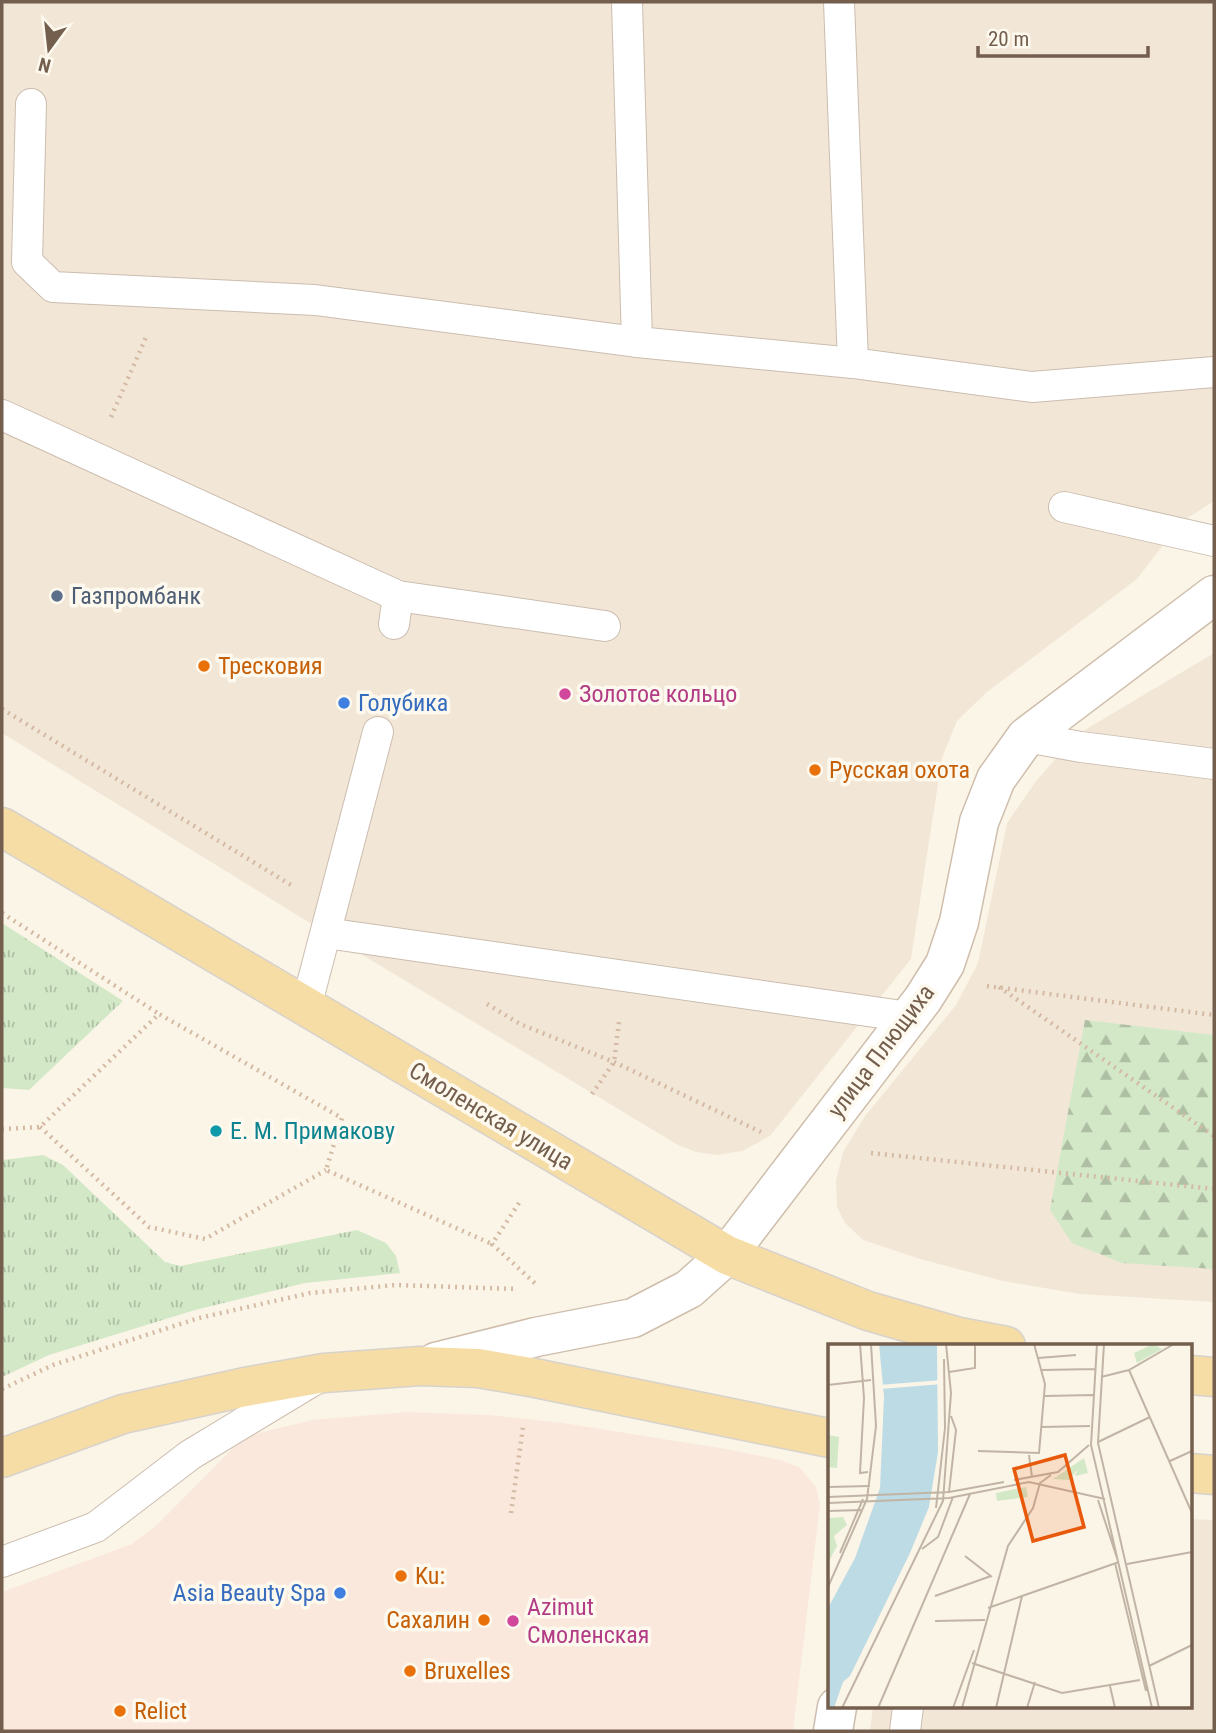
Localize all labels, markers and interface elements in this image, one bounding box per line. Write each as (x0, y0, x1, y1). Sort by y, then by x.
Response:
north arrow (14, 14, 84, 84)
scale bar (978, 14, 1148, 58)
text: 20 m (988, 27, 1029, 51)
text: N (36, 52, 53, 78)
place label: Газпромбанк (71, 582, 201, 610)
marker: Газпромбанк (49, 588, 65, 604)
place label: Тресковия (218, 652, 323, 680)
marker: Тресковия (196, 658, 212, 674)
place label: Золотое кольцо (579, 680, 737, 708)
marker: Золотое кольцо (557, 686, 573, 702)
place label: Голубика (358, 689, 448, 717)
marker: Голубика (336, 695, 352, 711)
place label: Русская охота (829, 756, 970, 784)
marker: Русская охота (807, 762, 823, 778)
street label: улица Плющиха (822, 979, 940, 1123)
street label: Смоленская улица (404, 1056, 578, 1176)
place label: Е. М. Примакову (230, 1117, 395, 1145)
marker: Е. М. Примакову (208, 1123, 224, 1139)
inset map (828, 1344, 1192, 1708)
place label: Ku: (415, 1562, 445, 1590)
marker: Ku: (393, 1568, 409, 1584)
place label: Asia Beauty Spa (173, 1579, 326, 1607)
marker: Asia Beauty Spa (332, 1585, 348, 1601)
place label: Azimut Смоленская (527, 1593, 649, 1649)
place label: Сахалин (386, 1606, 470, 1634)
marker: Сахалин (476, 1612, 492, 1628)
marker: Azimut Смоленская (505, 1613, 521, 1629)
place label: Bruxelles (424, 1657, 511, 1685)
marker: Bruxelles (402, 1663, 418, 1679)
place label: Relict (134, 1697, 187, 1725)
marker: Relict (112, 1703, 128, 1719)

